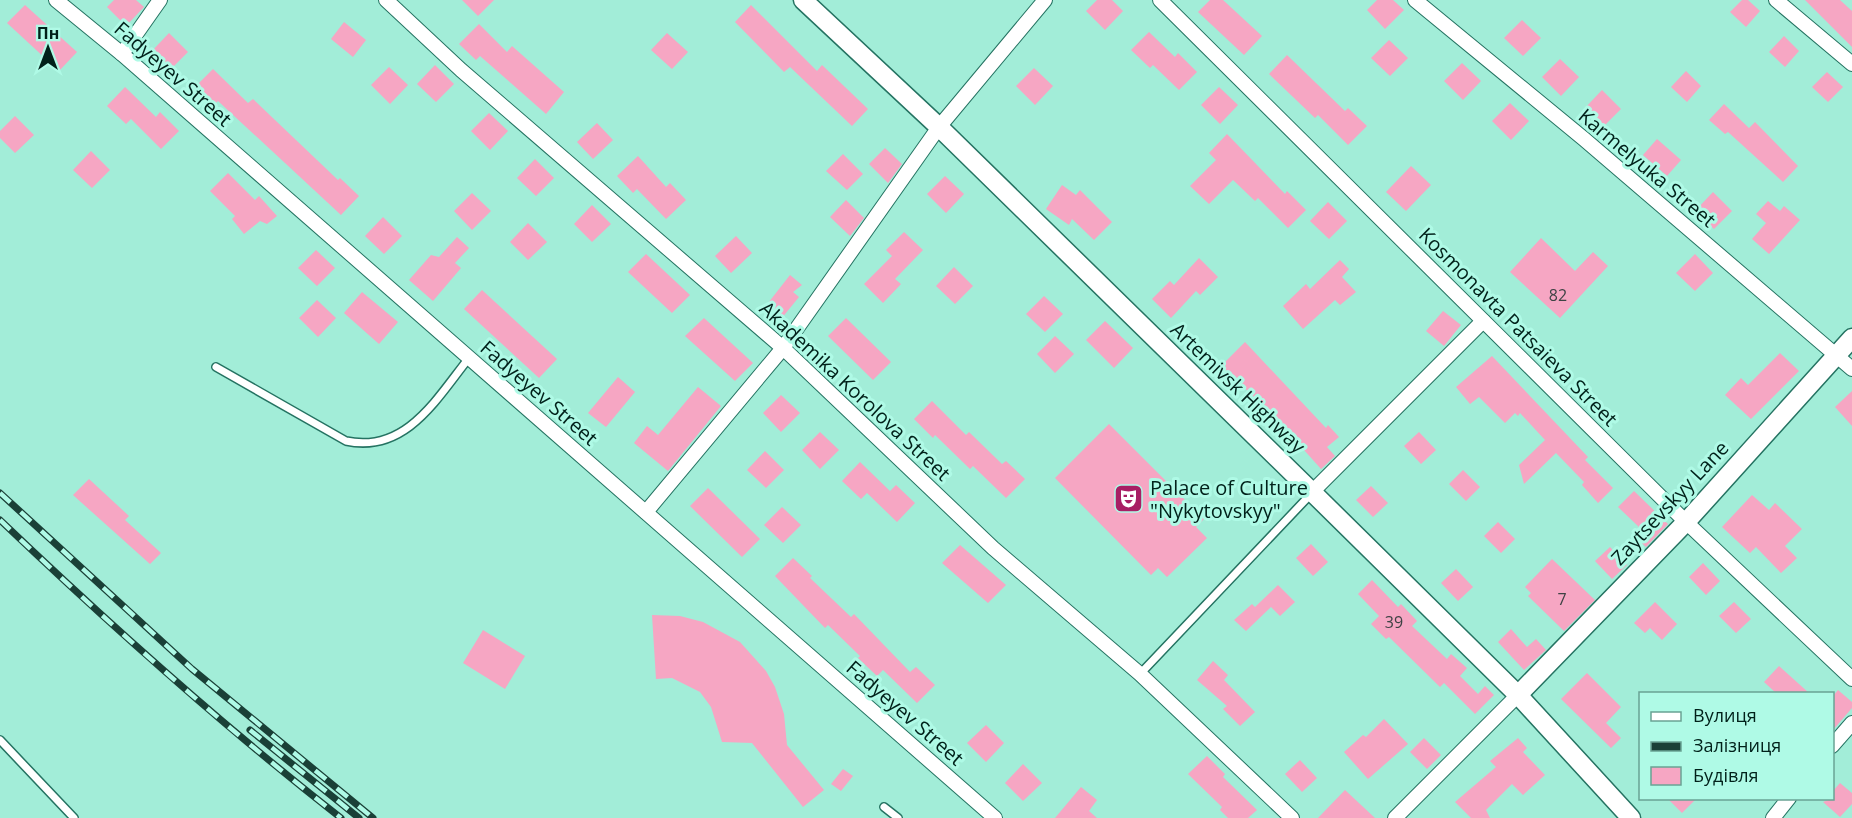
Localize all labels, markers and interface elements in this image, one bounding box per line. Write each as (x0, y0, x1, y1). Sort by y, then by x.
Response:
street label: Fadyeyev Street (109, 15, 238, 132)
north arrow (18, 18, 78, 78)
text: Пн (37, 22, 59, 44)
street label: Karmelyuka Street (1573, 102, 1722, 233)
street label: Kosmonavta Patsaieva Street (1413, 221, 1624, 432)
house number: 82 (1549, 284, 1567, 306)
street label: Akademika Korolova Street (754, 295, 957, 486)
street label: Artemivsk Highway (1165, 316, 1312, 460)
street label: Fadyeyev Street (475, 334, 604, 451)
street label: Zaytsevskyy Lane (1605, 435, 1734, 571)
place label: Palace of Culture "Nykytovskyy" (1150, 474, 1308, 524)
theatre icon: Palace of Culture "Nykytovskyy" (1113, 483, 1145, 515)
house number: 7 (1557, 588, 1567, 610)
house number: 39 (1385, 611, 1403, 633)
street label: Fadyeyev Street (841, 654, 970, 771)
legend (1639, 692, 1834, 800)
text: Вулиця (1693, 703, 1757, 727)
text: Залізниця (1693, 733, 1781, 757)
text: Будівля (1693, 763, 1759, 787)

